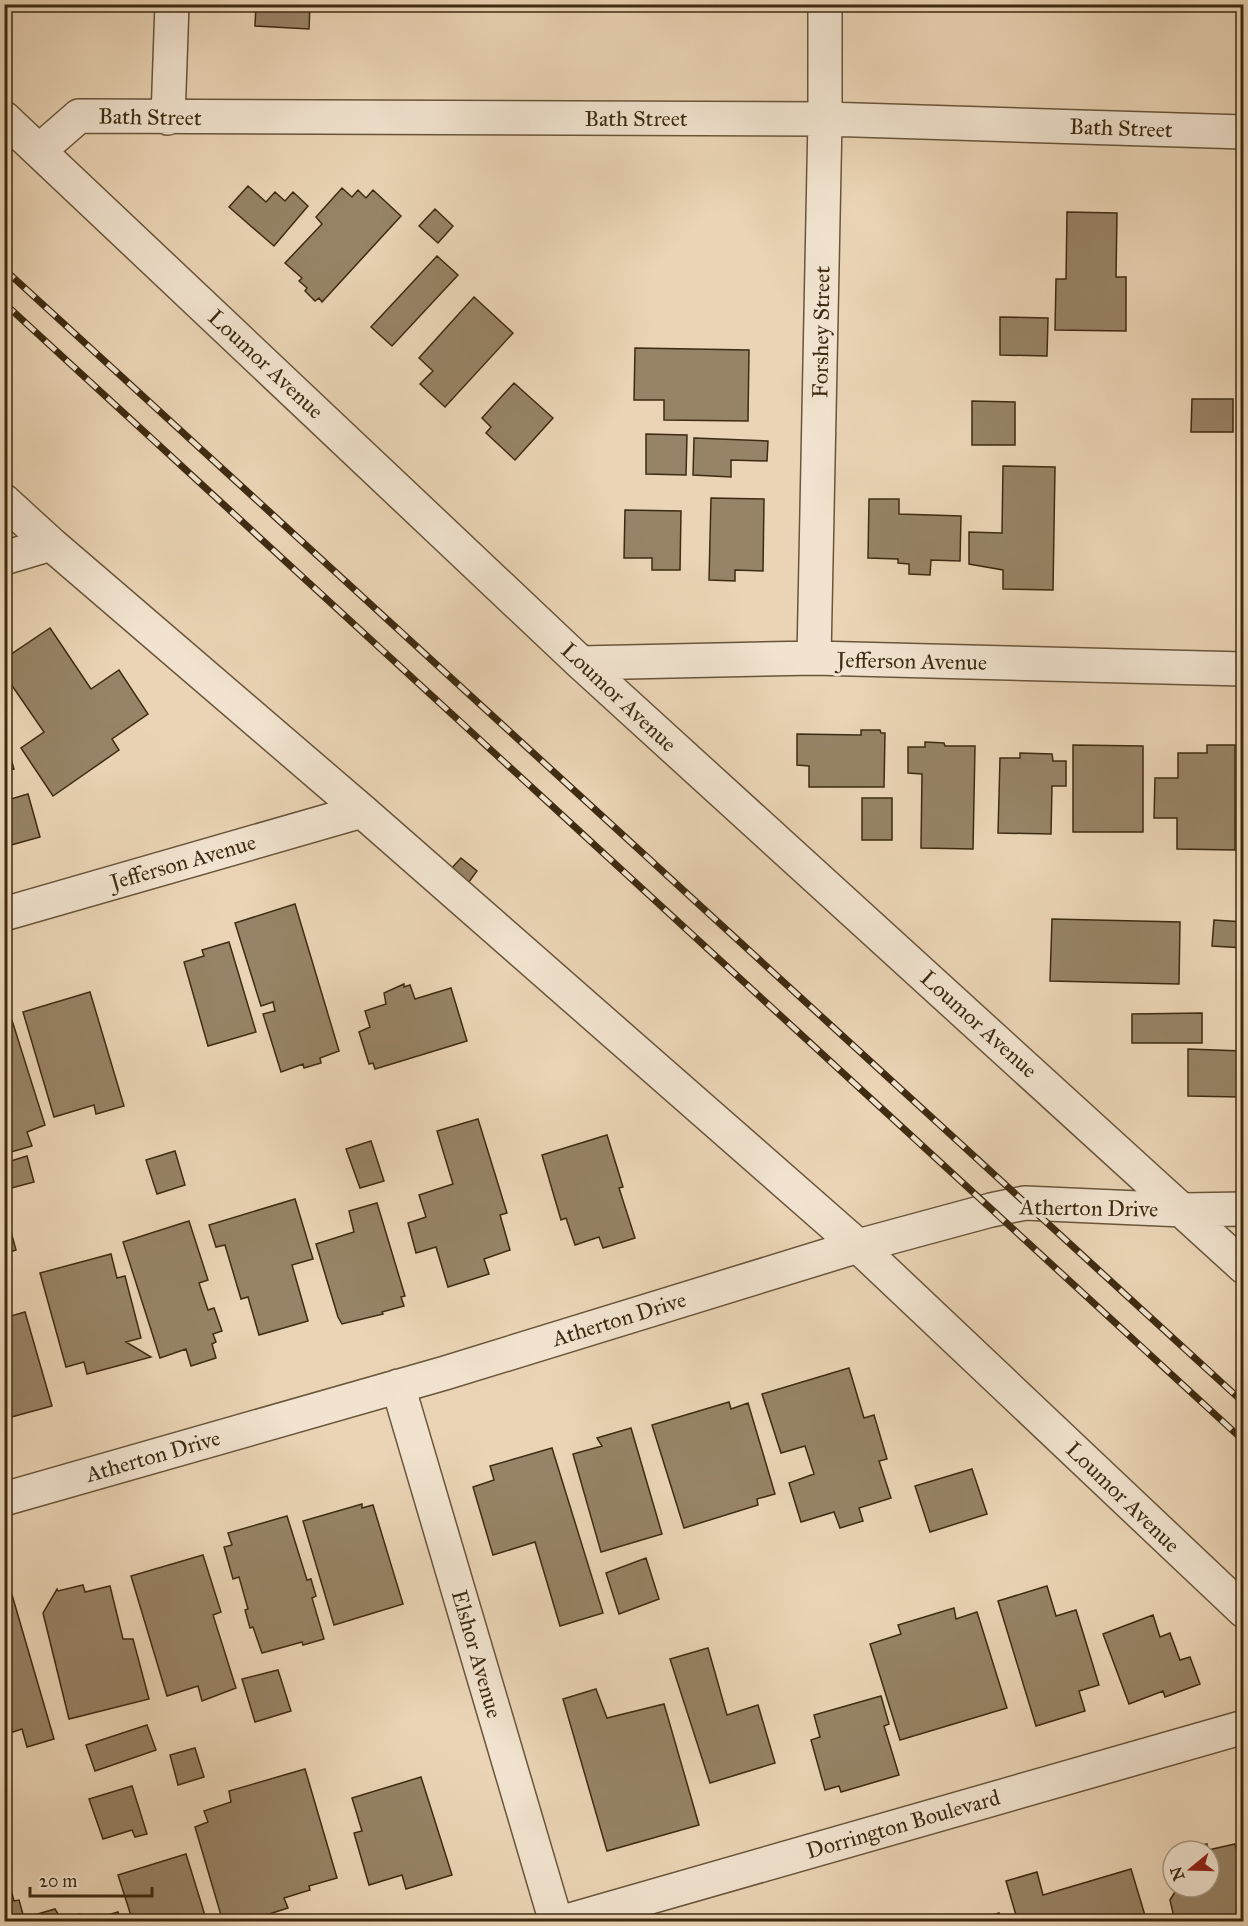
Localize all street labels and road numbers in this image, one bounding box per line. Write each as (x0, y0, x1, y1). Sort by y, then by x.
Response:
street label: Bath Street (98, 103, 202, 131)
street label: Bath Street (584, 105, 688, 132)
street label: Bath Street (1069, 113, 1173, 143)
street label: Forshey Street (806, 265, 836, 398)
street label: Loumor Avenue (203, 304, 329, 424)
street label: Loumor Avenue (556, 637, 682, 757)
street label: Jefferson Avenue (835, 646, 987, 676)
street label: Jefferson Avenue (105, 828, 259, 896)
street label: Loumor Avenue (915, 964, 1043, 1084)
street label: Atherton Drive (1019, 1193, 1158, 1223)
street label: Atherton Drive (548, 1286, 689, 1352)
street label: Atherton Drive (82, 1424, 223, 1488)
street label: Loumor Avenue (1060, 1436, 1186, 1558)
street label: Elshor Avenue (446, 1587, 508, 1721)
street label: Dorrington Boulevard (803, 1783, 1003, 1865)

